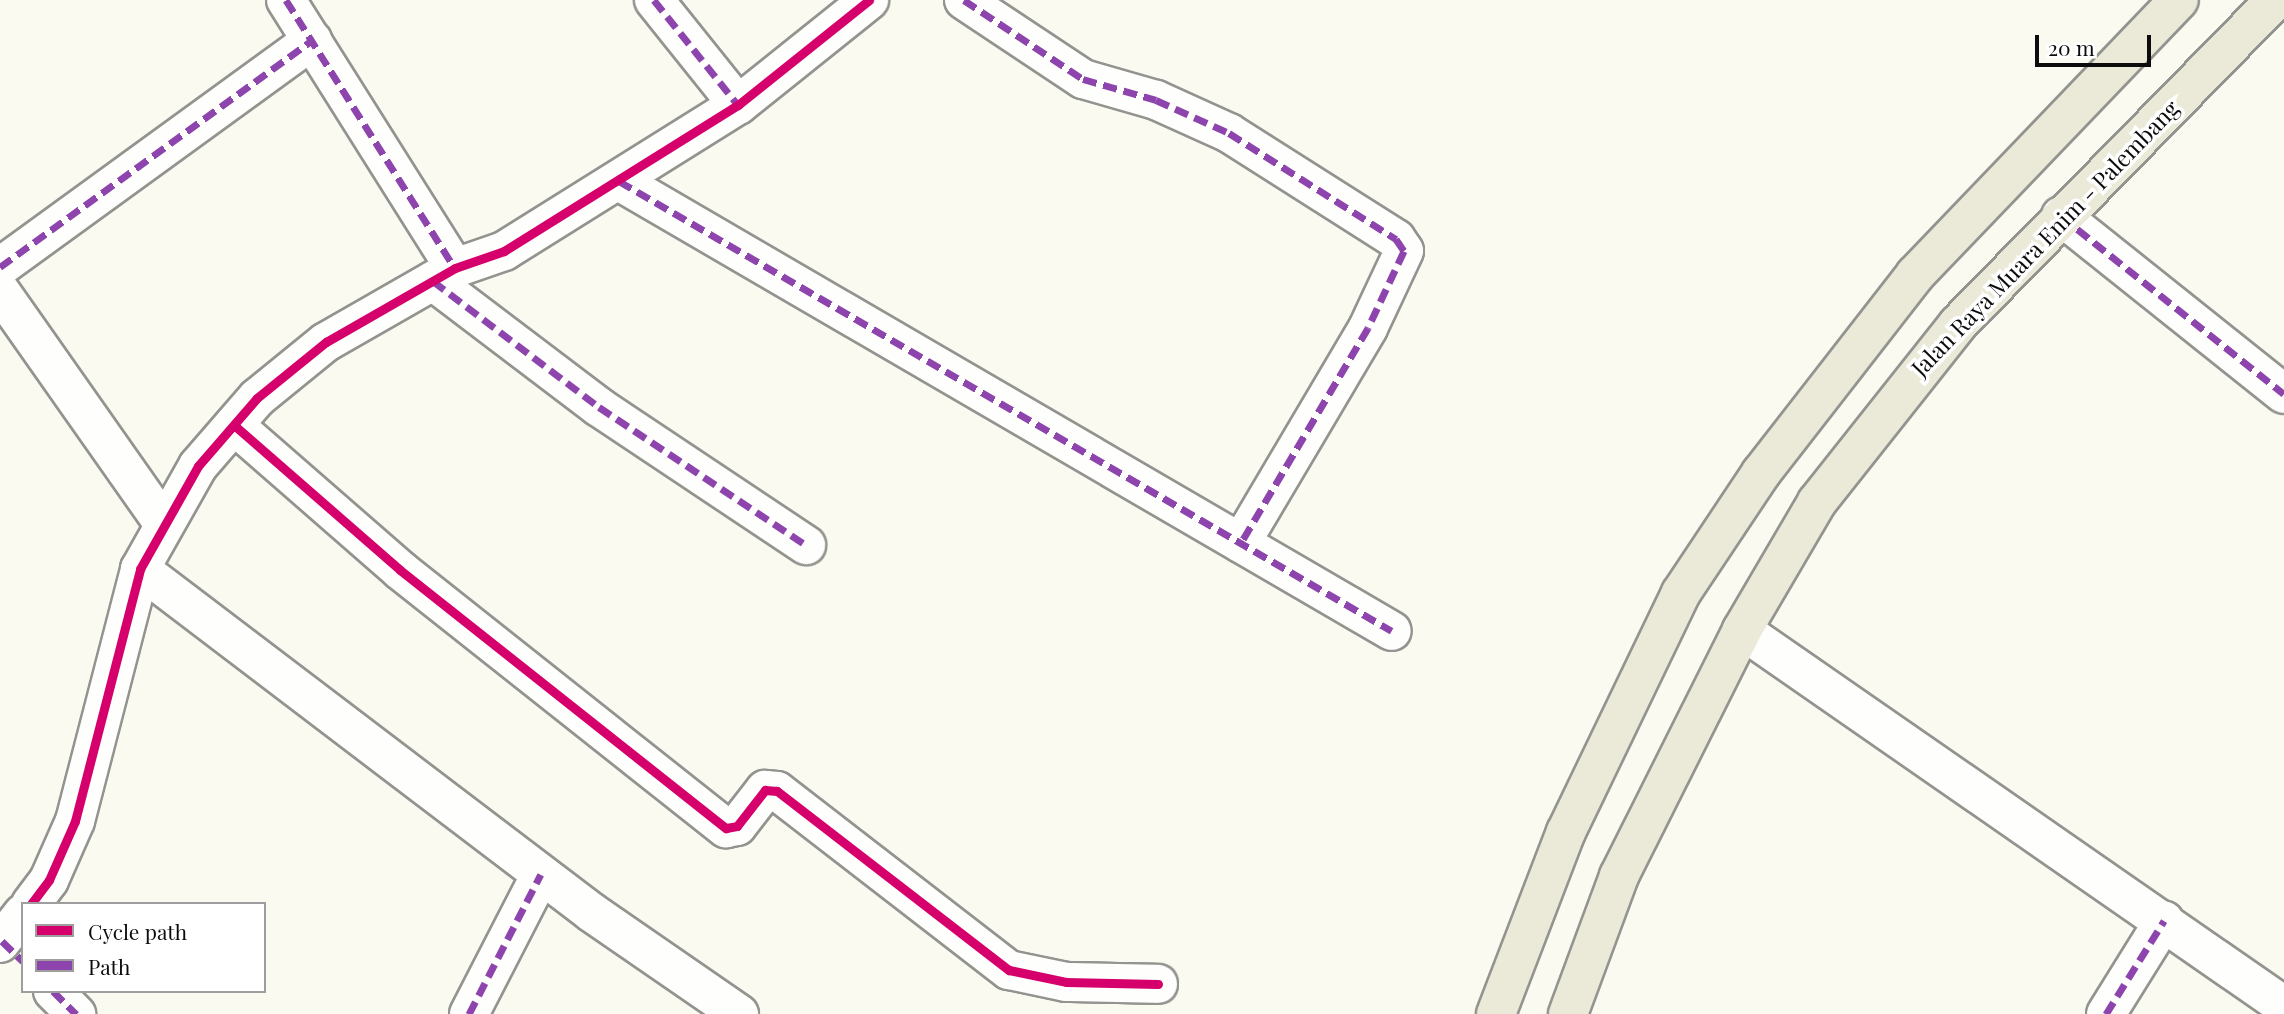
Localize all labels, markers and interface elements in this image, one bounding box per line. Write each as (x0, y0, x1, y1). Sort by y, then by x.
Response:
scale bar (2039, 21, 2154, 65)
text: 20 m (2048, 33, 2095, 61)
street label: Jalan Raya Muara Enim - Palembang (1905, 94, 2185, 382)
legend (21, 902, 266, 993)
text: Cycle path (88, 917, 187, 945)
text: Path (88, 952, 130, 980)

